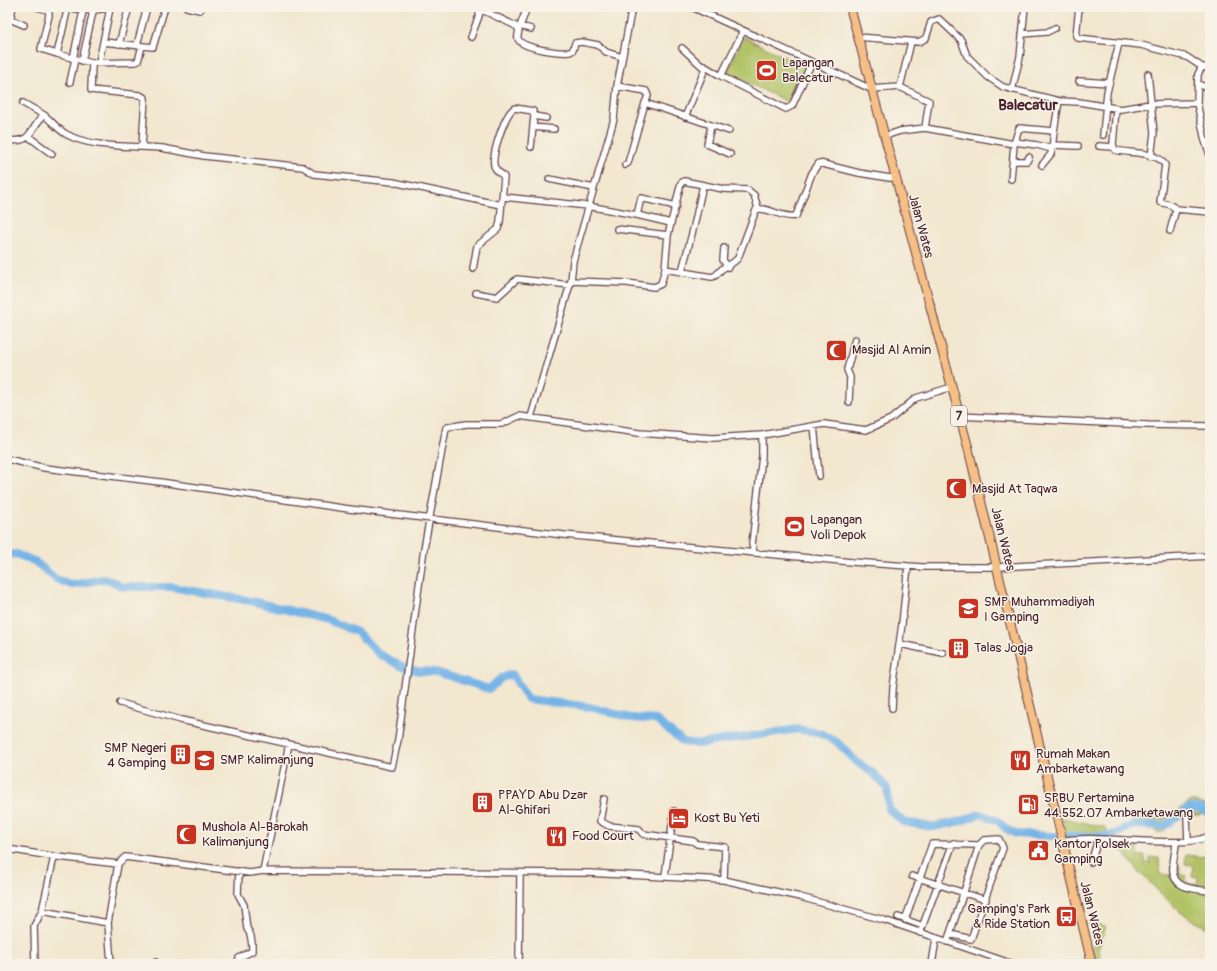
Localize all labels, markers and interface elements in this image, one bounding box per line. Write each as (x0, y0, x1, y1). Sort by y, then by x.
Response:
place label: Lapangan Balecatur (782, 55, 834, 86)
sports icon: Lapangan Balecatur (753, 57, 779, 83)
district label: Balecatur (998, 96, 1058, 115)
street label: Jalan Wates (905, 192, 937, 260)
mosque icon: Masjid Al Amin (823, 337, 849, 363)
place label: Masjid Al Amin (852, 342, 931, 358)
road number: 7 (951, 406, 967, 426)
mosque icon: Masjid At Taqwa (943, 476, 969, 502)
place label: Masjid At Taqwa (972, 481, 1058, 497)
street label: Jalan Wates (987, 505, 1019, 573)
place label: Lapangan Voli Depok (810, 512, 867, 543)
sports icon: Lapangan Voli Depok (782, 514, 808, 540)
place label: SMP Muhammadiyah I Gamping (984, 594, 1095, 625)
school or university icon: SMP Muhammadiyah I Gamping (955, 596, 981, 622)
building icon: Talas Jogja (945, 635, 971, 661)
place label: Talas Jogja (974, 640, 1033, 656)
place label: SMP Negeri 4 Gamping (104, 740, 166, 771)
building icon: SMP Negeri 4 Gamping (168, 742, 194, 768)
place label: Rumah Makan Ambarketawang (1036, 746, 1125, 777)
school or university icon: SMP Kalimanjung (191, 747, 217, 773)
restaurant icon: Rumah Makan Ambarketawang (1008, 748, 1034, 774)
place label: SMP Kalimanjung (220, 752, 314, 768)
place label: PPAYD Abu Dzar Al-Ghifari (498, 787, 588, 818)
building icon: PPAYD Abu Dzar Al-Ghifari (469, 789, 495, 815)
place label: SPBU Pertamina 44.552.07 Ambarketawang (1044, 790, 1193, 821)
fuel station icon: SPBU Pertamina 44.552.07 Ambarketawang (1016, 792, 1042, 818)
hotel icon: Kost Bu Yeti (665, 805, 691, 831)
place label: Kost Bu Yeti (694, 810, 760, 826)
place label: Mushola Al-Barokah Kalimanjung (202, 819, 308, 850)
mosque icon: Mushola Al-Barokah Kalimanjung (174, 821, 200, 847)
restaurant icon: Food Court (543, 823, 569, 849)
place label: Food Court (572, 828, 635, 844)
place label: Kantor Polsek Gamping (1054, 836, 1130, 867)
public building icon: Kantor Polsek Gamping (1025, 838, 1051, 864)
street label: Jalan Wates (1076, 879, 1108, 947)
place label: Gamping's Park & Ride Station (968, 901, 1051, 932)
bus stop icon: Gamping's Park & Ride Station (1053, 903, 1079, 929)

